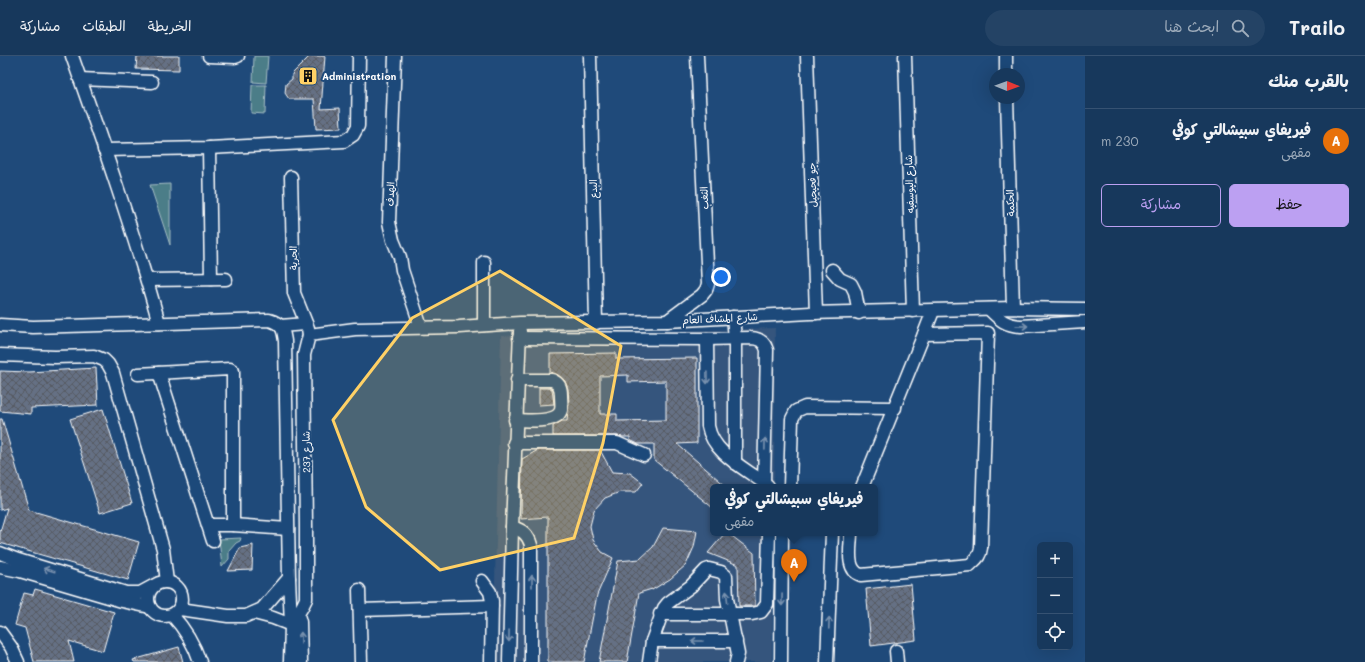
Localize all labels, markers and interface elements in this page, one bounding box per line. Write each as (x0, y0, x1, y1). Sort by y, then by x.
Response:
search box (985, 10, 1265, 46)
text: Trailo (1289, 15, 1345, 40)
text: مشاركة (20, 16, 60, 35)
text: الطبقات (82, 16, 126, 35)
text: الخريطة (148, 16, 191, 35)
text: ابحث هنا (1164, 16, 1219, 36)
icon: search (1229, 17, 1251, 39)
building icon: Administration (297, 65, 319, 87)
north arrow (989, 68, 1025, 104)
place label: Administration (322, 69, 396, 83)
text: بالقرب منك (1268, 69, 1349, 91)
text: فيريفاي سبيشالتي كوفي (1172, 119, 1311, 139)
text: 230 m (1101, 132, 1138, 149)
text: A (1331, 132, 1341, 149)
text: مقهى (1281, 143, 1311, 160)
street label: شارع اليوسفيه (901, 154, 918, 213)
street label: جو فحيحيل (804, 162, 820, 208)
street label: البدع (586, 179, 601, 199)
street label: الهدف (383, 181, 397, 207)
button: مشاركة (1101, 184, 1221, 227)
button: حفظ (1229, 184, 1349, 227)
street label: الثغب (696, 186, 712, 210)
street label: الحكمة (1003, 189, 1017, 217)
street label: الحرية (286, 246, 300, 270)
your location (711, 267, 731, 287)
street label: شارع المشاف العام (682, 309, 759, 329)
one-way arrow (1015, 322, 1028, 330)
one-way arrow (703, 371, 711, 384)
street label: شارع 237 (299, 431, 314, 473)
one-way arrow (761, 438, 769, 451)
popup (710, 484, 878, 536)
text: فيريفاي سبيشالتي كوفي (725, 488, 863, 508)
text: مقهى (725, 512, 754, 529)
map controls (1037, 542, 1073, 650)
button: + (1037, 542, 1073, 578)
pin: A (781, 549, 807, 582)
one-way arrow (43, 566, 56, 573)
one-way arrow (528, 575, 535, 588)
button: − (1037, 578, 1073, 614)
one-way arrow (723, 591, 731, 604)
one-way arrow (778, 593, 786, 606)
button: locate (1037, 614, 1073, 650)
one-way arrow (825, 617, 833, 630)
one-way arrow (505, 629, 513, 642)
one-way arrow (297, 632, 304, 645)
one-way arrow (691, 637, 704, 645)

